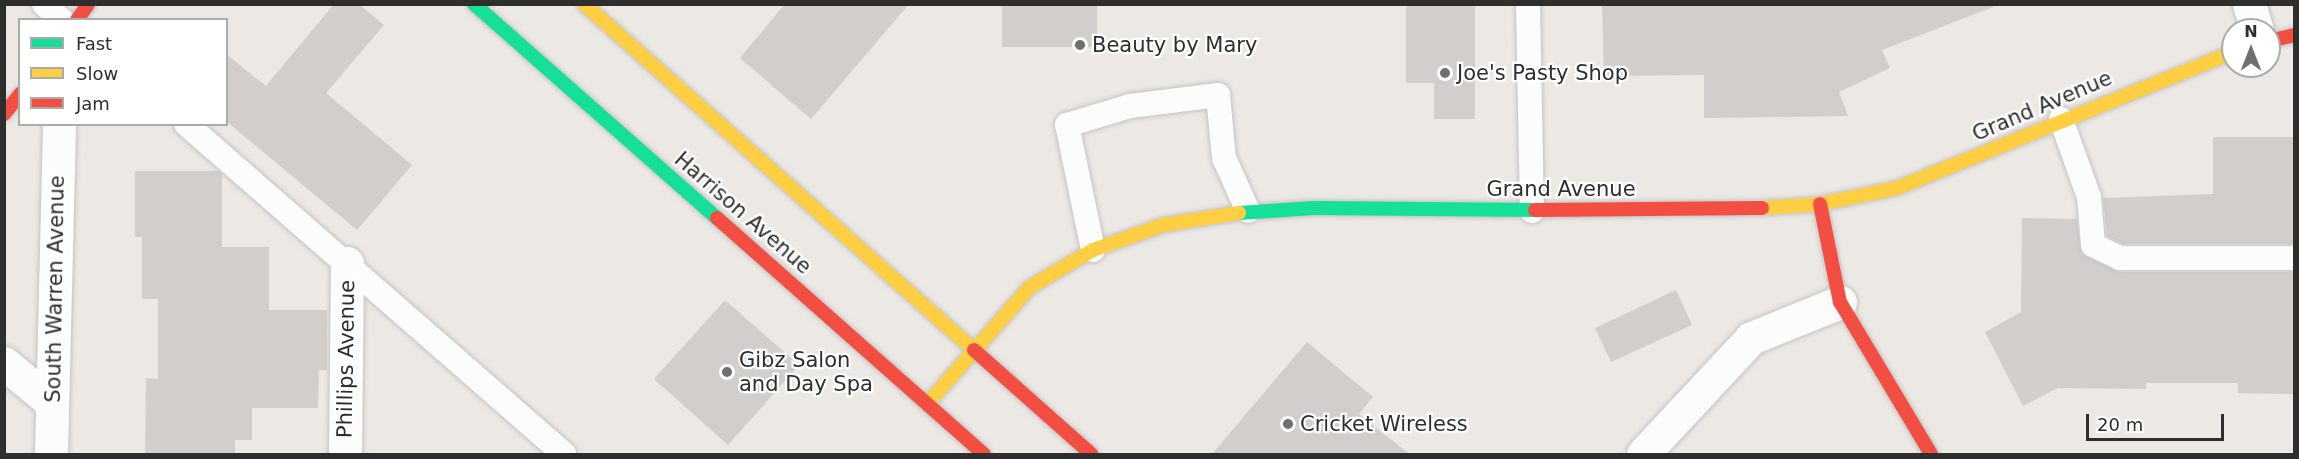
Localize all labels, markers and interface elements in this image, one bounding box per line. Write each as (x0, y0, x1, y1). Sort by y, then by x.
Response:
legend (18, 18, 228, 126)
north arrow (2221, 18, 2281, 78)
text: N (2244, 22, 2258, 41)
place label: Beauty by Mary (1092, 32, 1257, 58)
text: Fast (76, 33, 112, 54)
marker: Beauty by Mary (1073, 38, 1087, 52)
place label: Joe's Pasty Shop (1457, 60, 1628, 86)
text: Slow (76, 63, 118, 84)
street label: Grand Avenue (1968, 65, 2116, 147)
marker: Joe's Pasty Shop (1438, 66, 1452, 80)
text: Jam (76, 93, 110, 114)
street label: Harrison Avenue (669, 147, 817, 279)
street label: South Warren Avenue (40, 175, 70, 403)
street label: Grand Avenue (1486, 176, 1636, 202)
street label: Phillips Avenue (332, 280, 360, 438)
place label: Gibz Salon and Day Spa (739, 347, 873, 397)
marker: Gibz Salon and Day Spa (720, 365, 734, 379)
scale bar (2089, 402, 2227, 440)
place label: Cricket Wireless (1300, 411, 1468, 437)
text: 20 m (2097, 414, 2143, 435)
marker: Cricket Wireless (1281, 417, 1295, 431)

